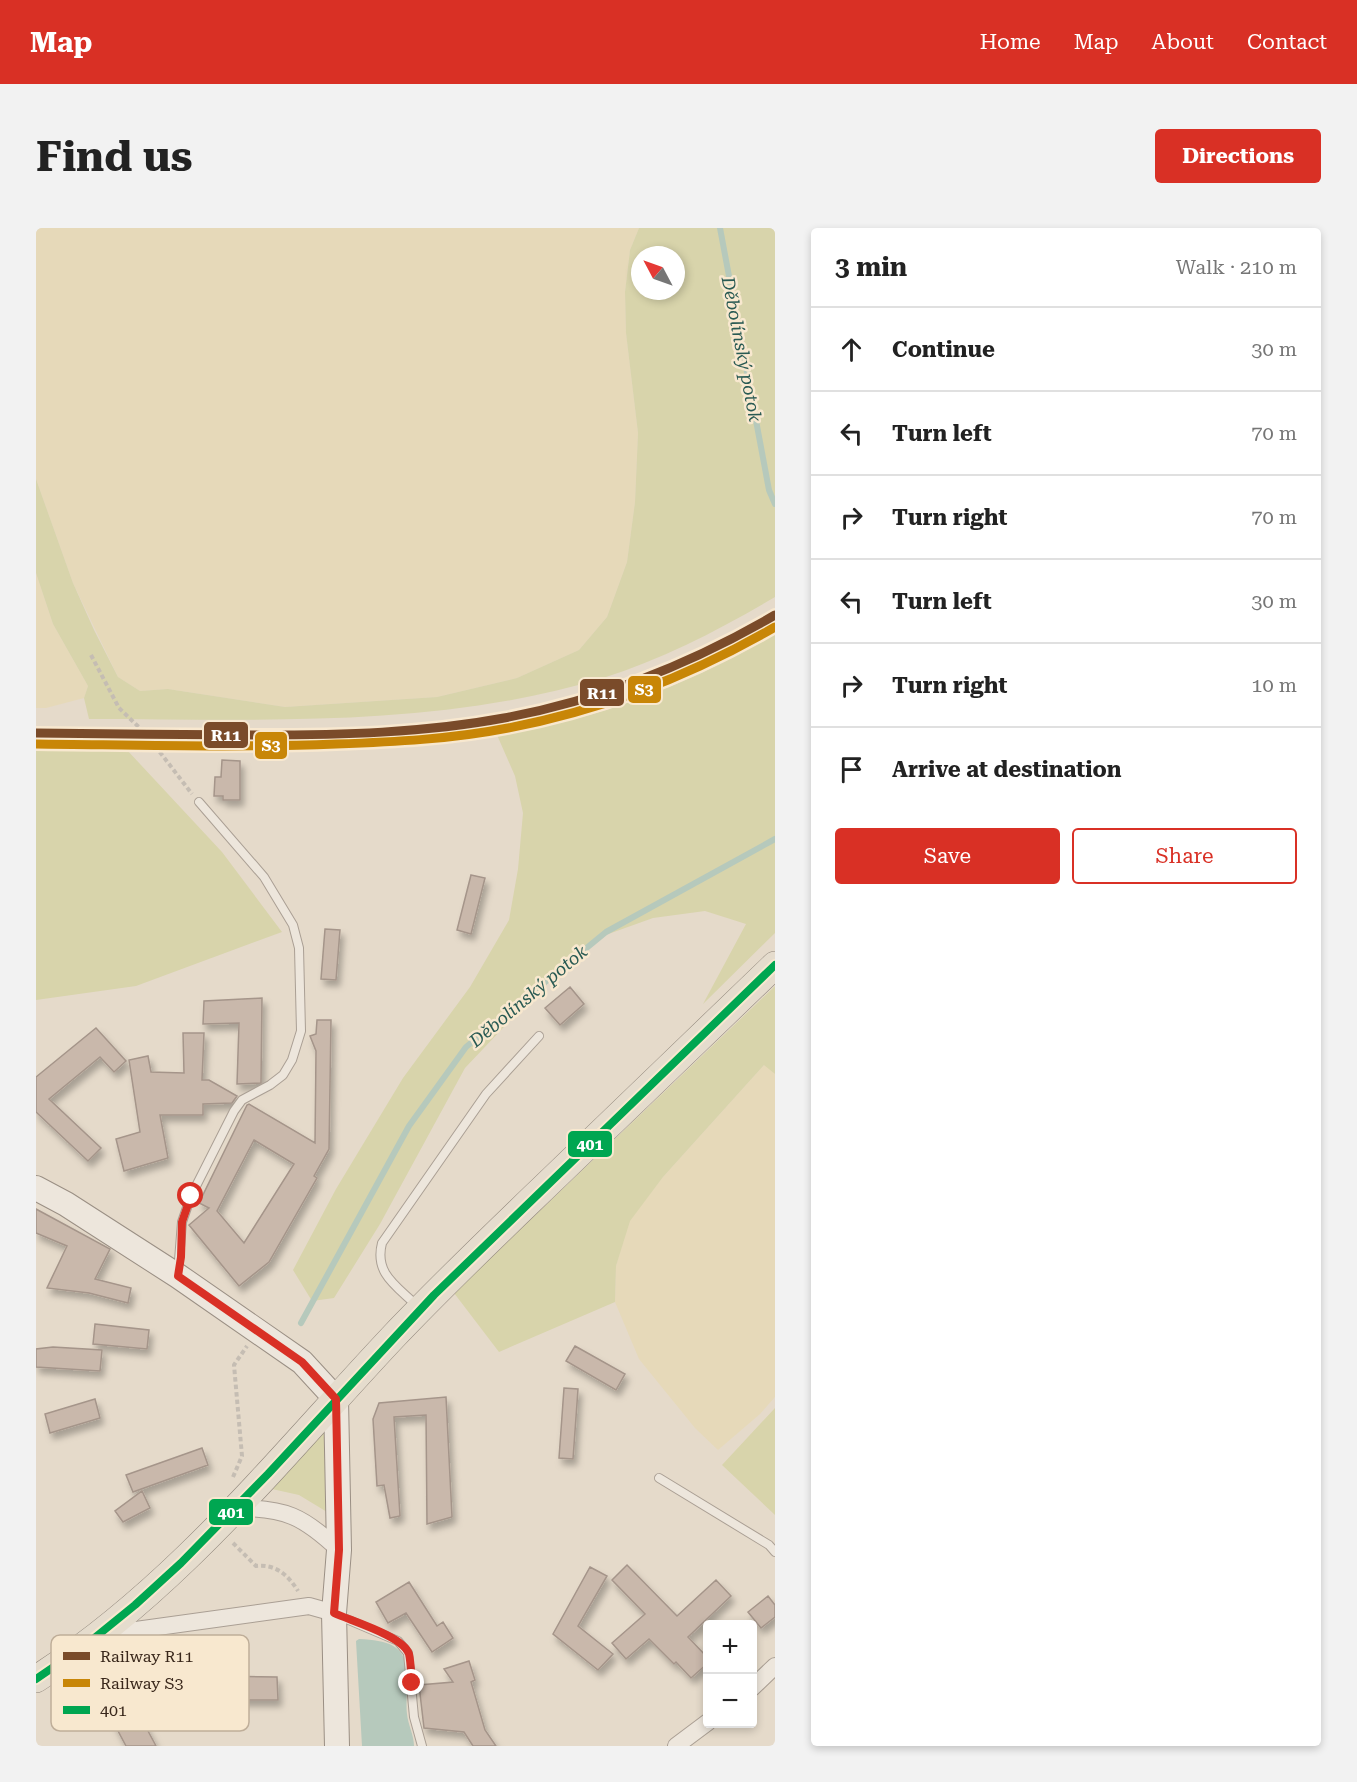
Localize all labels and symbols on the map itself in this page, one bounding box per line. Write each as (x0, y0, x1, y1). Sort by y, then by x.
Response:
north arrow (631, 246, 685, 300)
water label: Děbolínský potok (717, 274, 766, 424)
line badge: S3 (627, 675, 662, 704)
line badge: R11 (579, 678, 625, 707)
text: S3 (634, 680, 654, 699)
text: R11 (587, 684, 617, 703)
line badge: R11 (203, 721, 249, 749)
text: R11 (211, 726, 241, 745)
line badge: S3 (254, 731, 288, 760)
text: S3 (261, 736, 281, 755)
water label: Děbolínský potok (464, 940, 591, 1052)
line badge: 401 (567, 1130, 613, 1158)
text: 401 (577, 1135, 603, 1154)
route start (177, 1182, 203, 1208)
line badge: 401 (208, 1498, 254, 1526)
text: 401 (218, 1503, 244, 1522)
legend (51, 1635, 249, 1731)
text: Railway R11 (100, 1647, 194, 1666)
route end (398, 1669, 424, 1695)
text: Railway S3 (100, 1674, 183, 1693)
text: 401 (100, 1701, 127, 1720)

